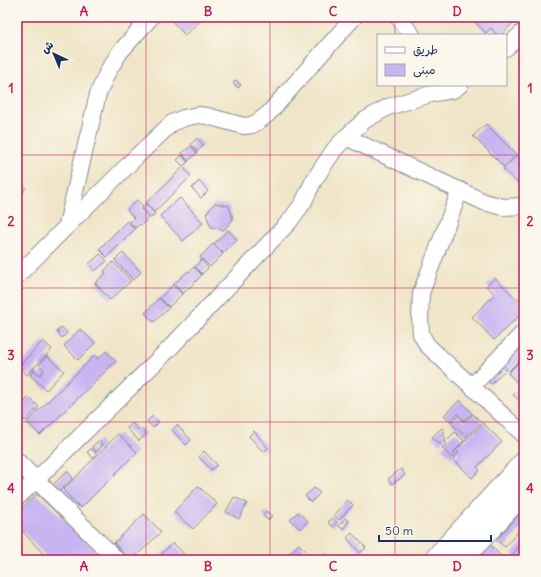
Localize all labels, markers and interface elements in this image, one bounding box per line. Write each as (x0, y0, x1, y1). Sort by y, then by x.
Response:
text: A (80, 3, 89, 20)
text: B (204, 3, 213, 20)
text: C (329, 3, 338, 20)
text: D (452, 3, 462, 20)
north arrow (34, 34, 74, 74)
legend (377, 34, 507, 86)
text: ش (38, 38, 56, 56)
text: طريق (413, 42, 438, 57)
text: مبنى (413, 62, 436, 78)
text: 1 (8, 80, 14, 97)
text: 1 (527, 80, 533, 97)
text: 2 (7, 213, 15, 230)
text: 2 (526, 213, 534, 230)
text: 3 (7, 347, 15, 364)
text: 3 (526, 347, 534, 364)
text: 4 (7, 480, 15, 497)
text: 4 (526, 480, 534, 497)
scale bar (379, 517, 491, 543)
text: 50 m (385, 523, 414, 538)
text: A (80, 558, 89, 575)
text: B (204, 558, 213, 575)
text: C (329, 558, 338, 575)
text: D (452, 558, 462, 575)

